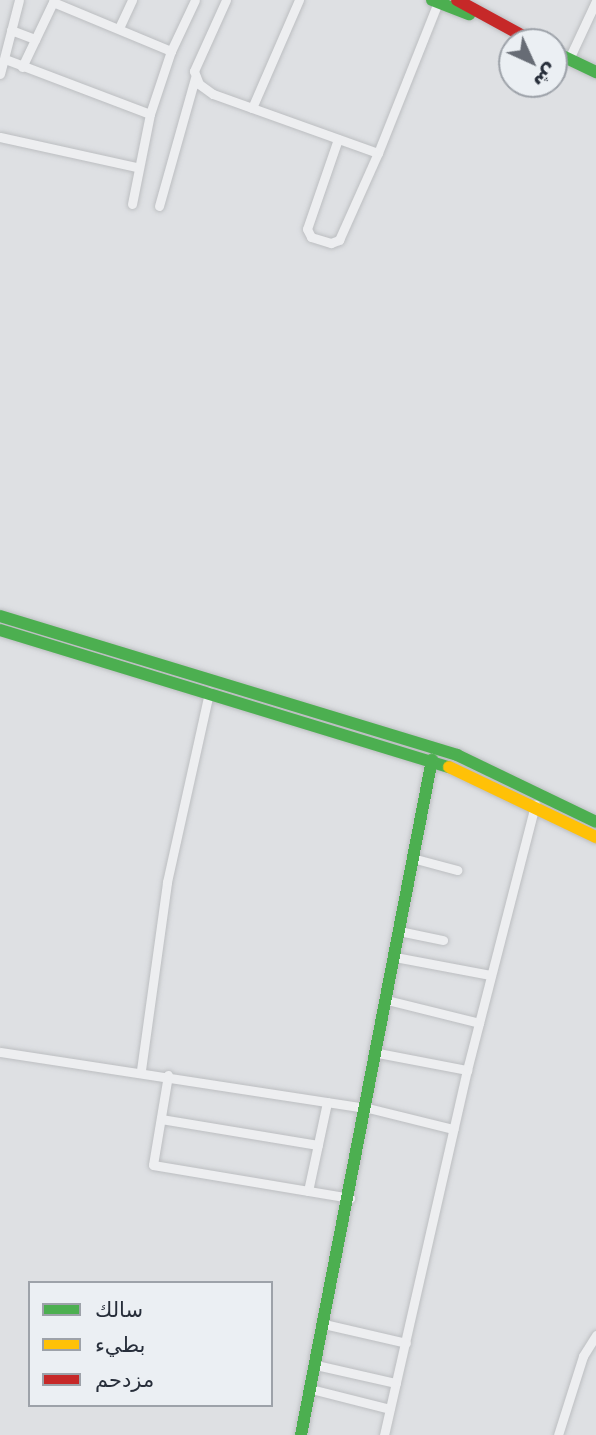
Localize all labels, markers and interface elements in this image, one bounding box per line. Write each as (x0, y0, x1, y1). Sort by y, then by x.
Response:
north arrow (498, 28, 568, 98)
text: ش (529, 59, 563, 93)
legend (28, 1281, 273, 1407)
text: سالك (95, 1298, 143, 1322)
text: بطيء (95, 1333, 145, 1357)
text: مزدحم (95, 1368, 154, 1392)

